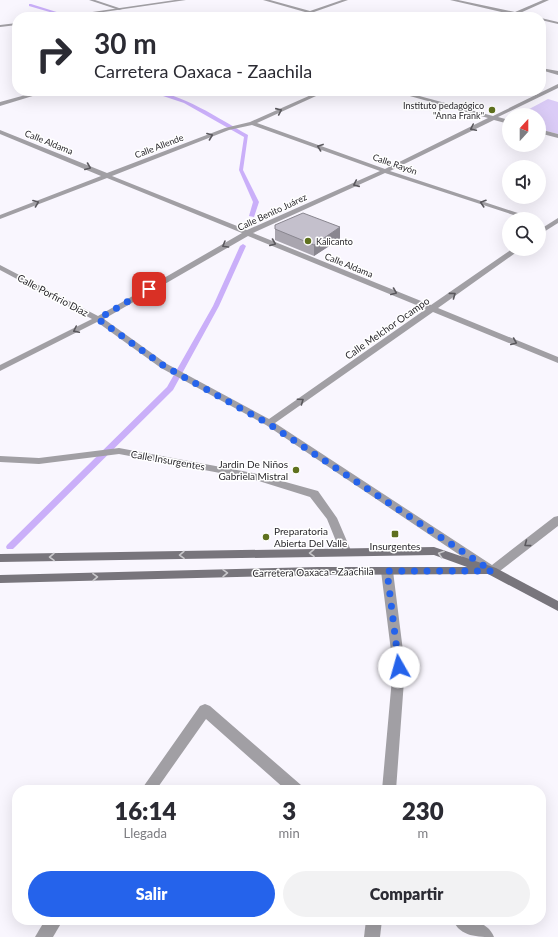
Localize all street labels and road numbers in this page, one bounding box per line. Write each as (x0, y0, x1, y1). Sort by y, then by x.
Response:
street label: Calle Aldama (23, 127, 75, 157)
street label: Calle Allende (133, 132, 185, 160)
street label: Calle Rayón (371, 151, 419, 177)
street label: Calle Benito Juárez (236, 191, 308, 233)
street label: Calle Aldama (323, 250, 375, 280)
street label: Calle Porfirio Díaz (15, 271, 91, 319)
street label: Calle Melchor Ocampo (343, 294, 432, 362)
street label: Calle Insurgentes (130, 448, 206, 472)
street label: Carretera Oaxaca - Zaachila (252, 565, 374, 579)

